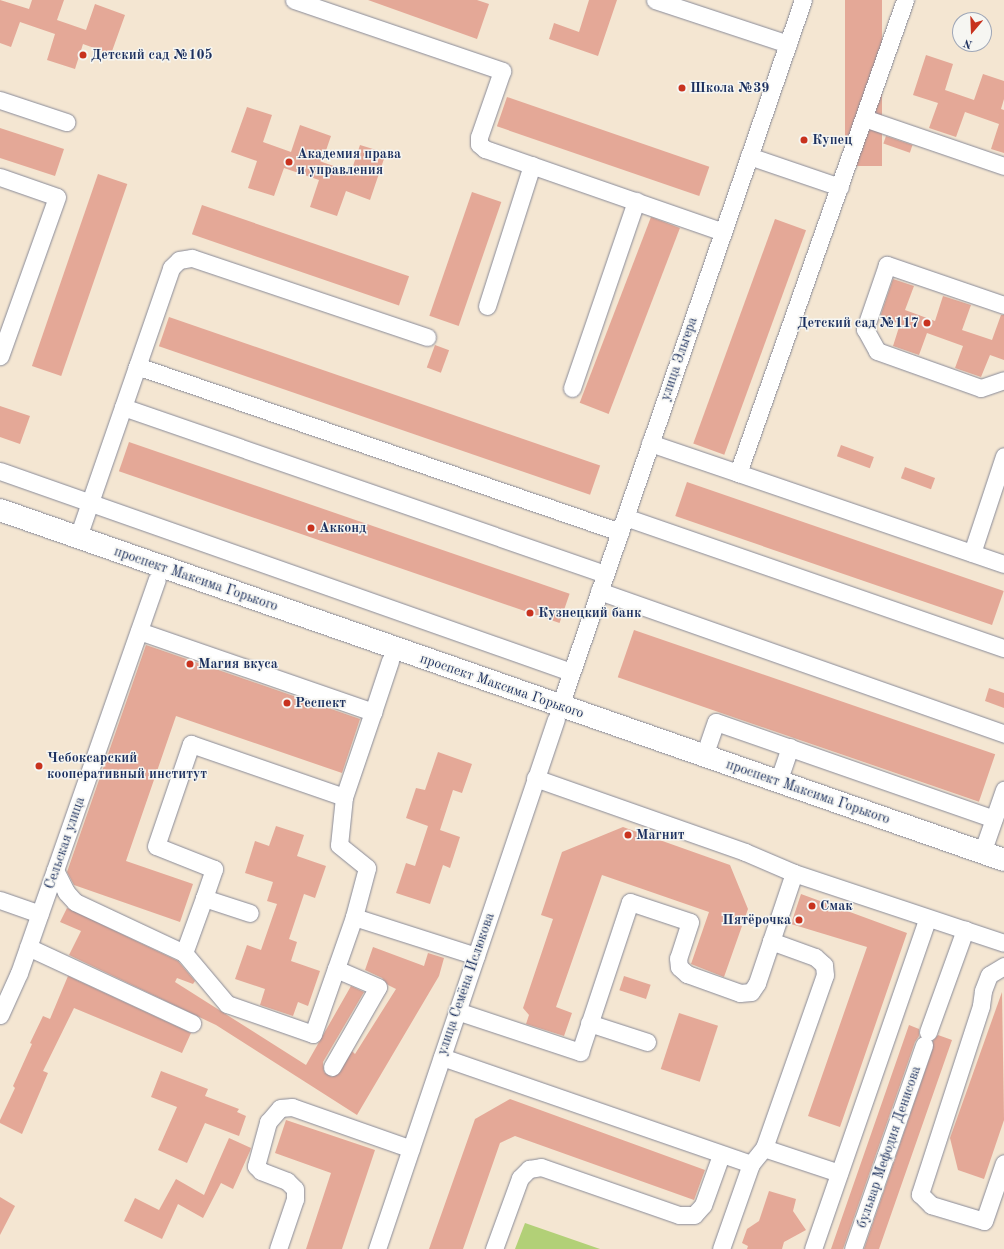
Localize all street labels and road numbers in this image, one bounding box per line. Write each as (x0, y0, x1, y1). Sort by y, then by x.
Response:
street label: улица Эльгера (657, 315, 701, 403)
street label: проспект Максима Горького (112, 543, 280, 615)
street label: проспект Максима Горького (418, 650, 586, 722)
street label: проспект Максима Горького (724, 756, 892, 828)
street label: Сельская улица (41, 795, 89, 891)
street label: улица Семёна Ислюкова (434, 911, 498, 1057)
street label: бульвар Мефодия Денисова (853, 1064, 925, 1230)

